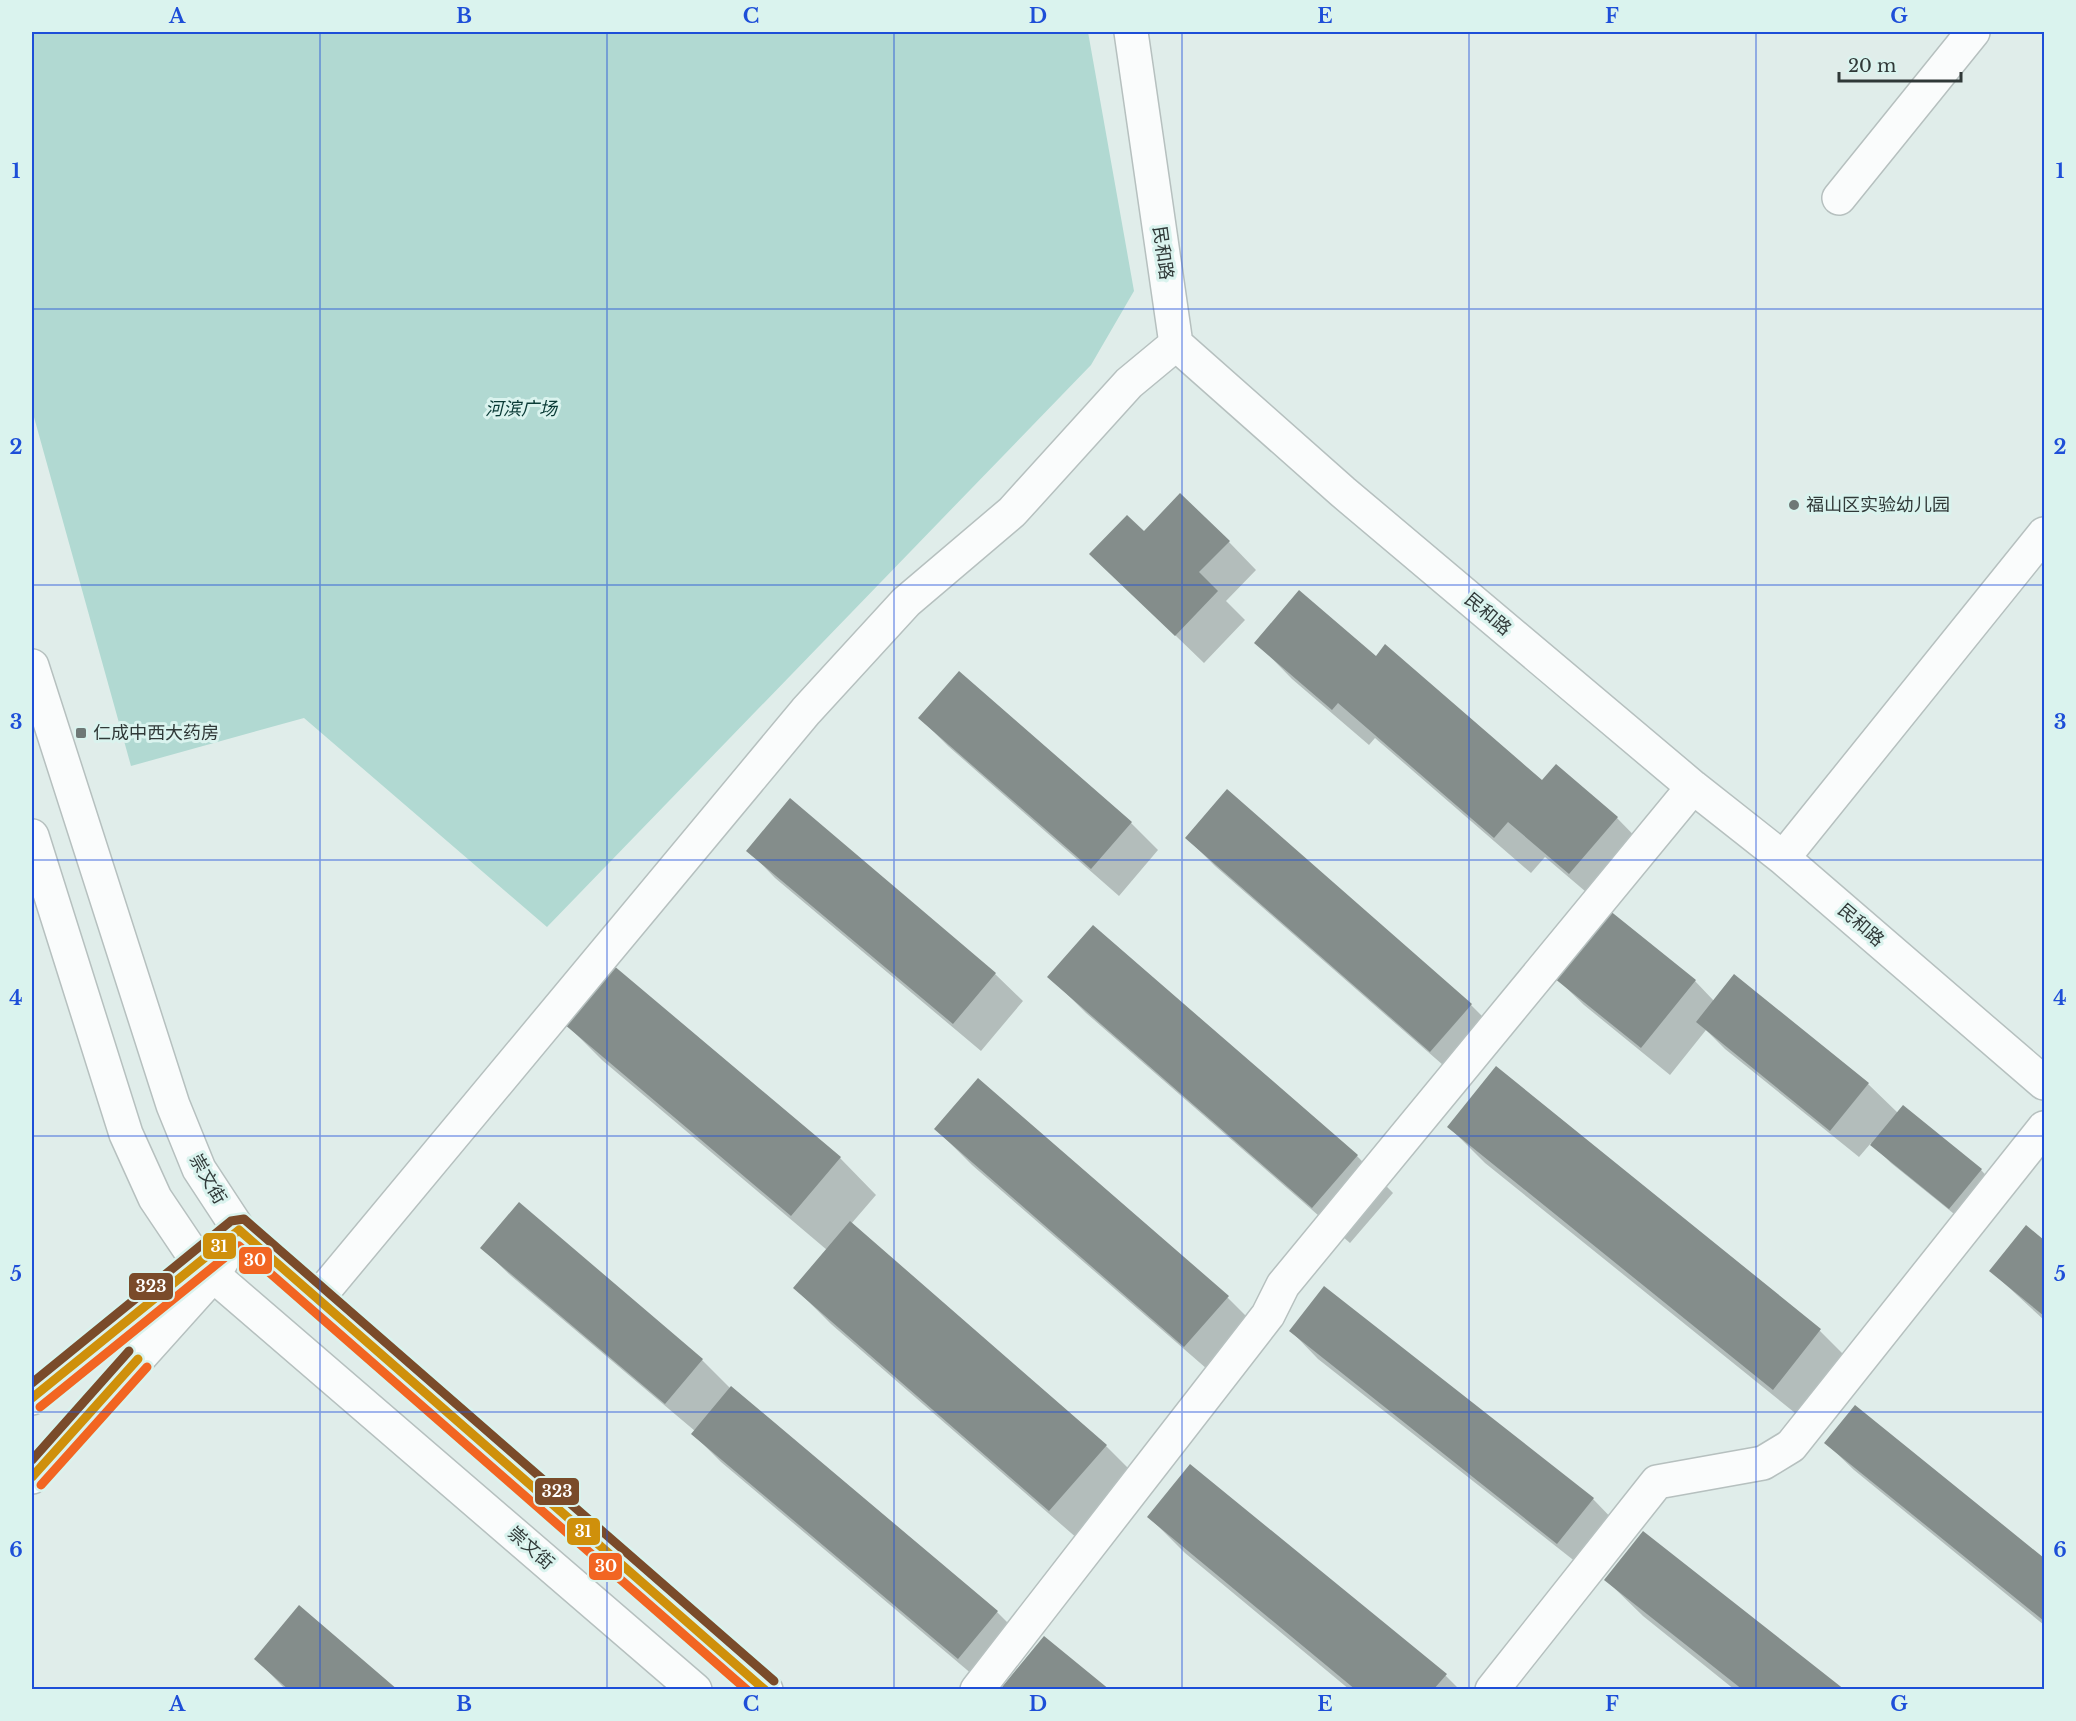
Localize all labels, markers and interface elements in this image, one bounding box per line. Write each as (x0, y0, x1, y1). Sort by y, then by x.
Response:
text: A (168, 4, 186, 28)
text: B (456, 4, 472, 28)
text: C (743, 4, 759, 28)
text: D (1029, 4, 1047, 28)
text: E (1317, 4, 1333, 28)
text: F (1605, 4, 1619, 28)
text: G (1890, 4, 1908, 28)
scale bar (1839, 45, 1960, 83)
text: 20 m (1848, 55, 1896, 77)
text: 1 (12, 159, 21, 183)
text: 1 (2056, 159, 2065, 183)
street label: 民和路 (1148, 225, 1178, 281)
park label: 河滨广场 (485, 398, 559, 420)
text: 2 (9, 435, 23, 459)
text: 2 (2053, 435, 2067, 459)
place label: 福山区实验幼儿园 (1806, 494, 1950, 516)
marker: 福山区实验幼儿园 (1787, 498, 1801, 512)
street label: 民和路 (1460, 588, 1516, 640)
text: 3 (10, 710, 22, 734)
text: 3 (2054, 710, 2066, 734)
place label: 仁成中西大药房 (93, 722, 219, 744)
marker: 仁成中西大药房 (74, 726, 88, 740)
street label: 民和路 (1833, 899, 1889, 951)
text: 4 (9, 986, 23, 1010)
text: 4 (2053, 986, 2067, 1010)
street label: 崇文街 (185, 1150, 231, 1208)
line badge: 31 (202, 1232, 237, 1260)
text: 31 (210, 1236, 228, 1256)
line badge: 30 (238, 1246, 273, 1275)
text: 30 (244, 1250, 266, 1270)
text: 5 (10, 1262, 22, 1286)
text: 5 (2054, 1262, 2066, 1286)
line badge: 323 (128, 1272, 174, 1301)
text: 323 (136, 1276, 166, 1296)
line badge: 323 (534, 1477, 580, 1506)
text: 323 (542, 1481, 572, 1501)
line badge: 31 (566, 1517, 601, 1546)
text: 31 (574, 1521, 592, 1541)
street label: 崇文街 (503, 1522, 559, 1574)
text: 6 (9, 1538, 23, 1562)
text: 6 (2053, 1538, 2067, 1562)
line badge: 30 (588, 1552, 623, 1581)
text: 30 (595, 1556, 617, 1576)
text: A (168, 1692, 186, 1716)
text: B (456, 1692, 472, 1716)
text: C (743, 1692, 759, 1716)
text: D (1029, 1692, 1047, 1716)
text: E (1317, 1692, 1333, 1716)
text: F (1605, 1692, 1619, 1716)
text: G (1890, 1692, 1908, 1716)

